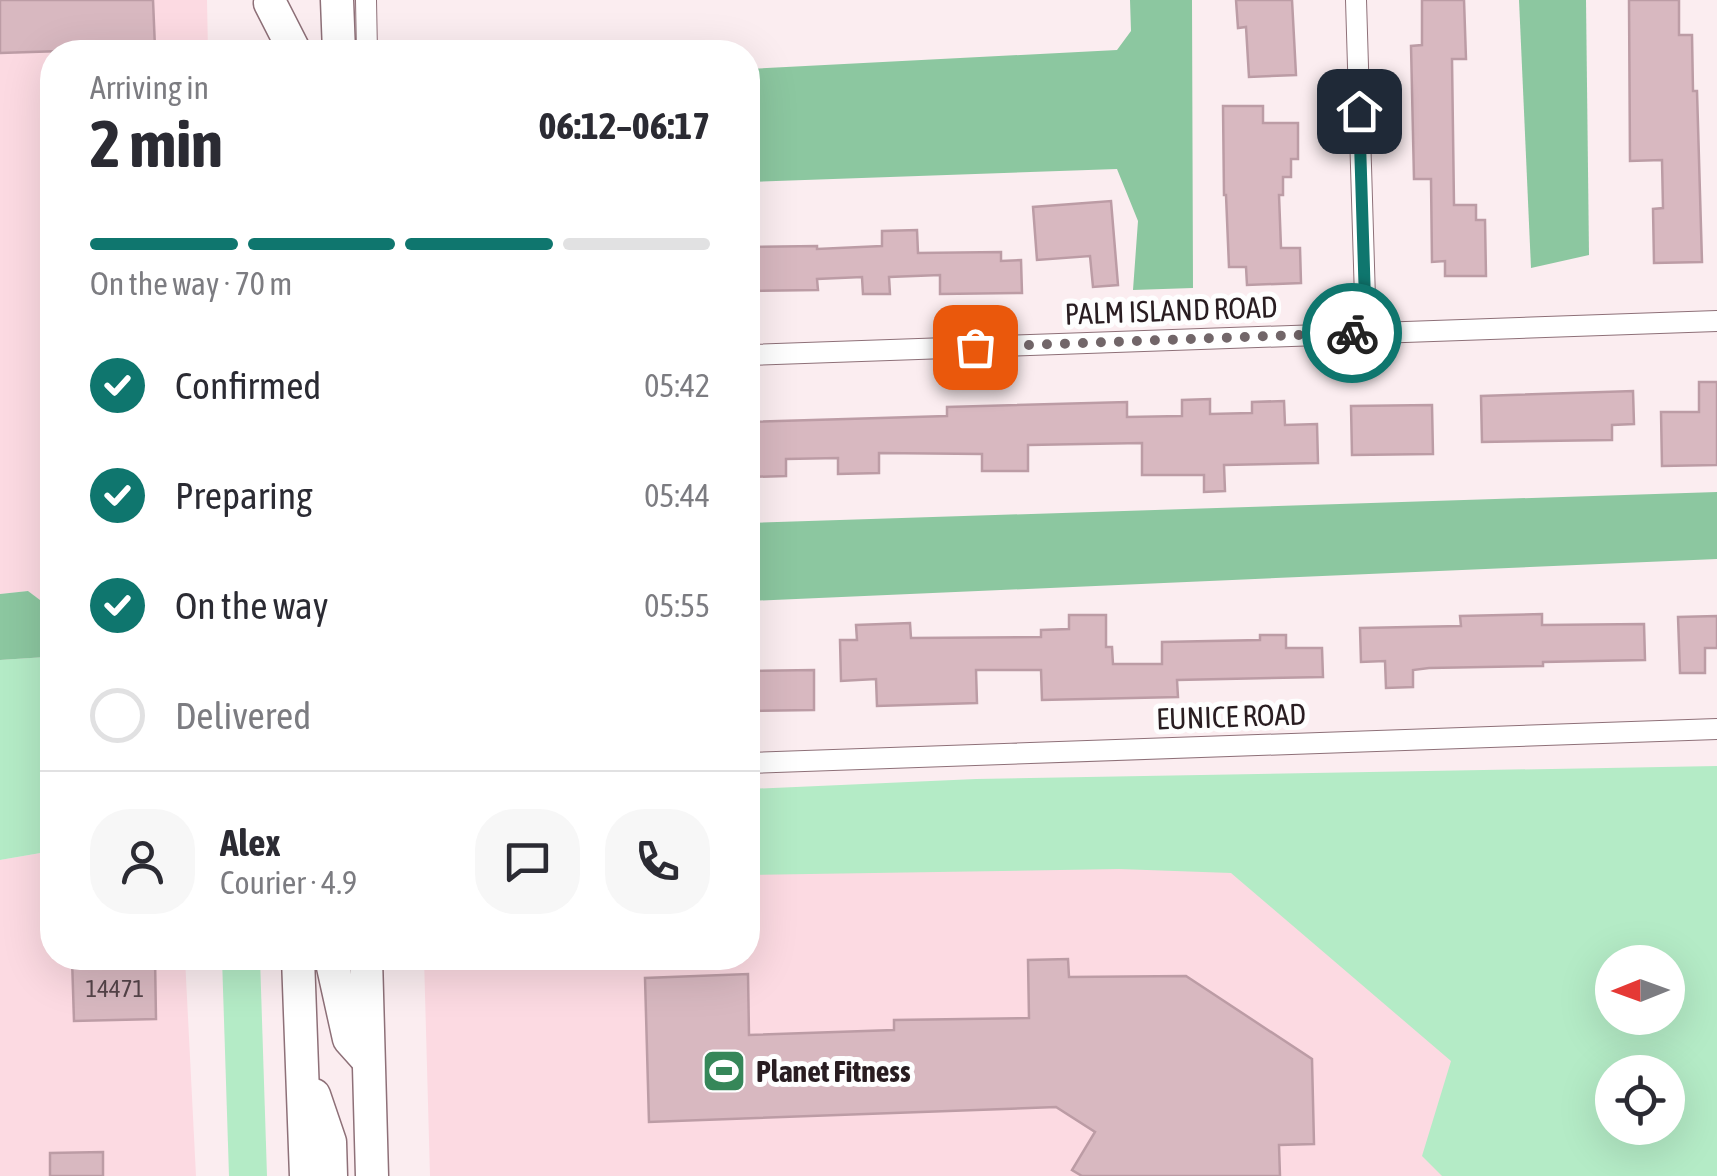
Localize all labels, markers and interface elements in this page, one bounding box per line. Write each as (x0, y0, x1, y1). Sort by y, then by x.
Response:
text: Arriving in (90, 69, 209, 106)
pin (1317, 69, 1402, 154)
icon: home (1332, 84, 1387, 139)
text: 06:12–06:17 (538, 104, 710, 147)
text: 2 min (90, 106, 223, 181)
text: On the way · 70 m (90, 265, 292, 302)
courier (1302, 283, 1402, 383)
street label: PALM ISLAND ROAD (1064, 289, 1278, 331)
pin (933, 305, 1018, 390)
icon: bike (1325, 306, 1380, 361)
icon: bag (948, 320, 1003, 375)
icon: check (90, 358, 145, 413)
text: Confirmed (175, 364, 321, 407)
text: 05:42 (644, 367, 710, 404)
icon: check (90, 468, 145, 523)
text: Preparing (175, 474, 313, 517)
text: 05:44 (644, 477, 710, 514)
icon: check (90, 578, 145, 633)
text: On the way (175, 584, 328, 627)
text: 05:55 (644, 587, 710, 624)
text: Delivered (175, 694, 311, 737)
street label: EUNICE ROAD (1155, 696, 1307, 736)
button: person (90, 809, 195, 914)
button: chat (475, 809, 580, 914)
button: phone (605, 809, 710, 914)
text: Alex (220, 821, 281, 864)
text: Courier · 4.9 (220, 864, 357, 901)
north arrow (1595, 945, 1685, 1035)
map controls (1595, 945, 1685, 1145)
house number: 14471 (86, 974, 144, 1002)
sports icon: Planet Fitness (701, 1048, 747, 1094)
place label: Planet Fitness (756, 1054, 911, 1088)
button: locate (1595, 1055, 1685, 1145)

